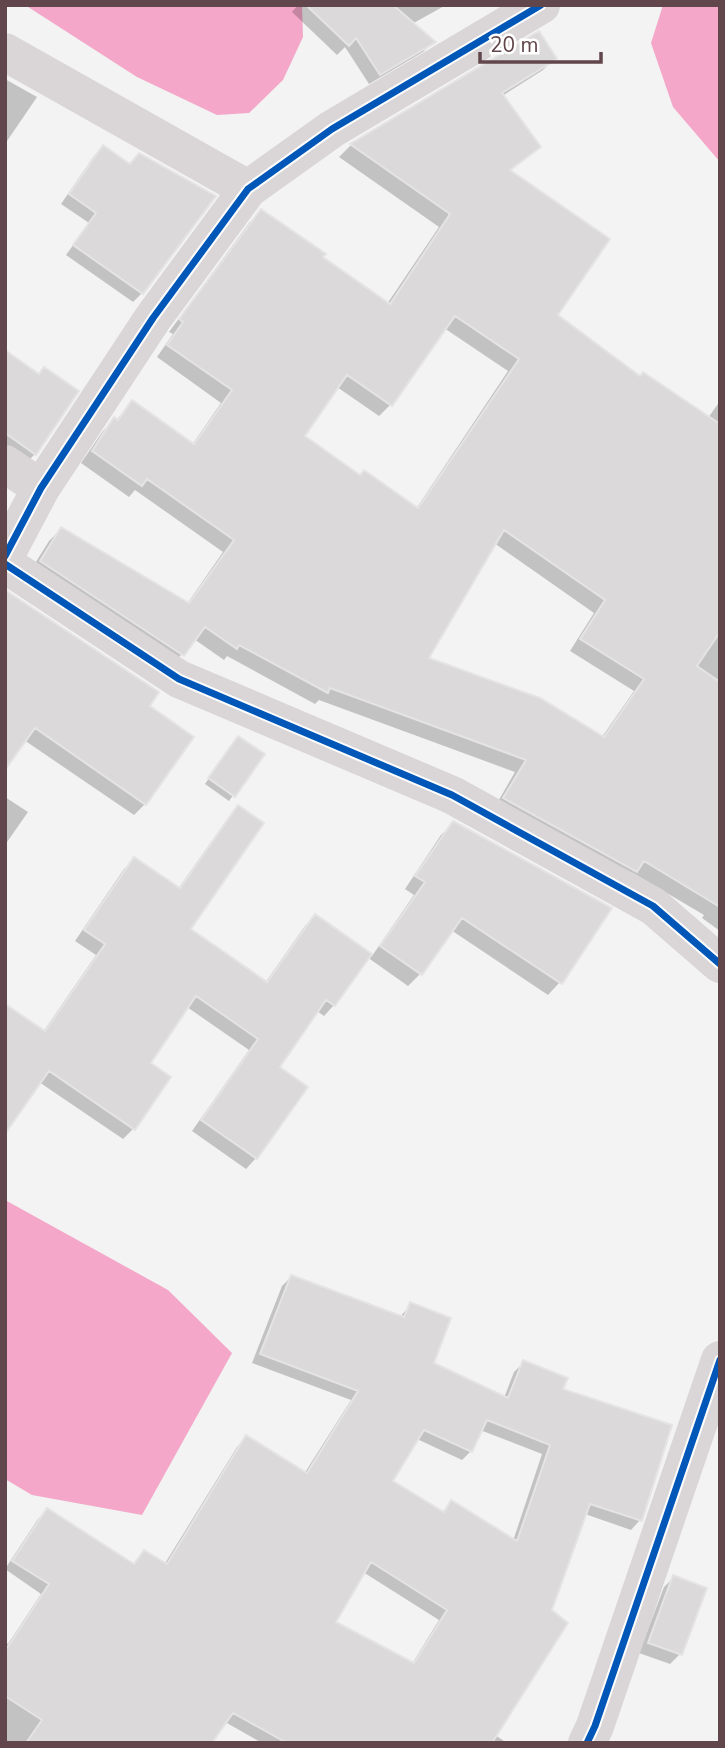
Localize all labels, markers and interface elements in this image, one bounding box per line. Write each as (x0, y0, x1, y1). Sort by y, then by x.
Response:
scale bar (480, 21, 601, 65)
text: 20 m (490, 31, 539, 59)

